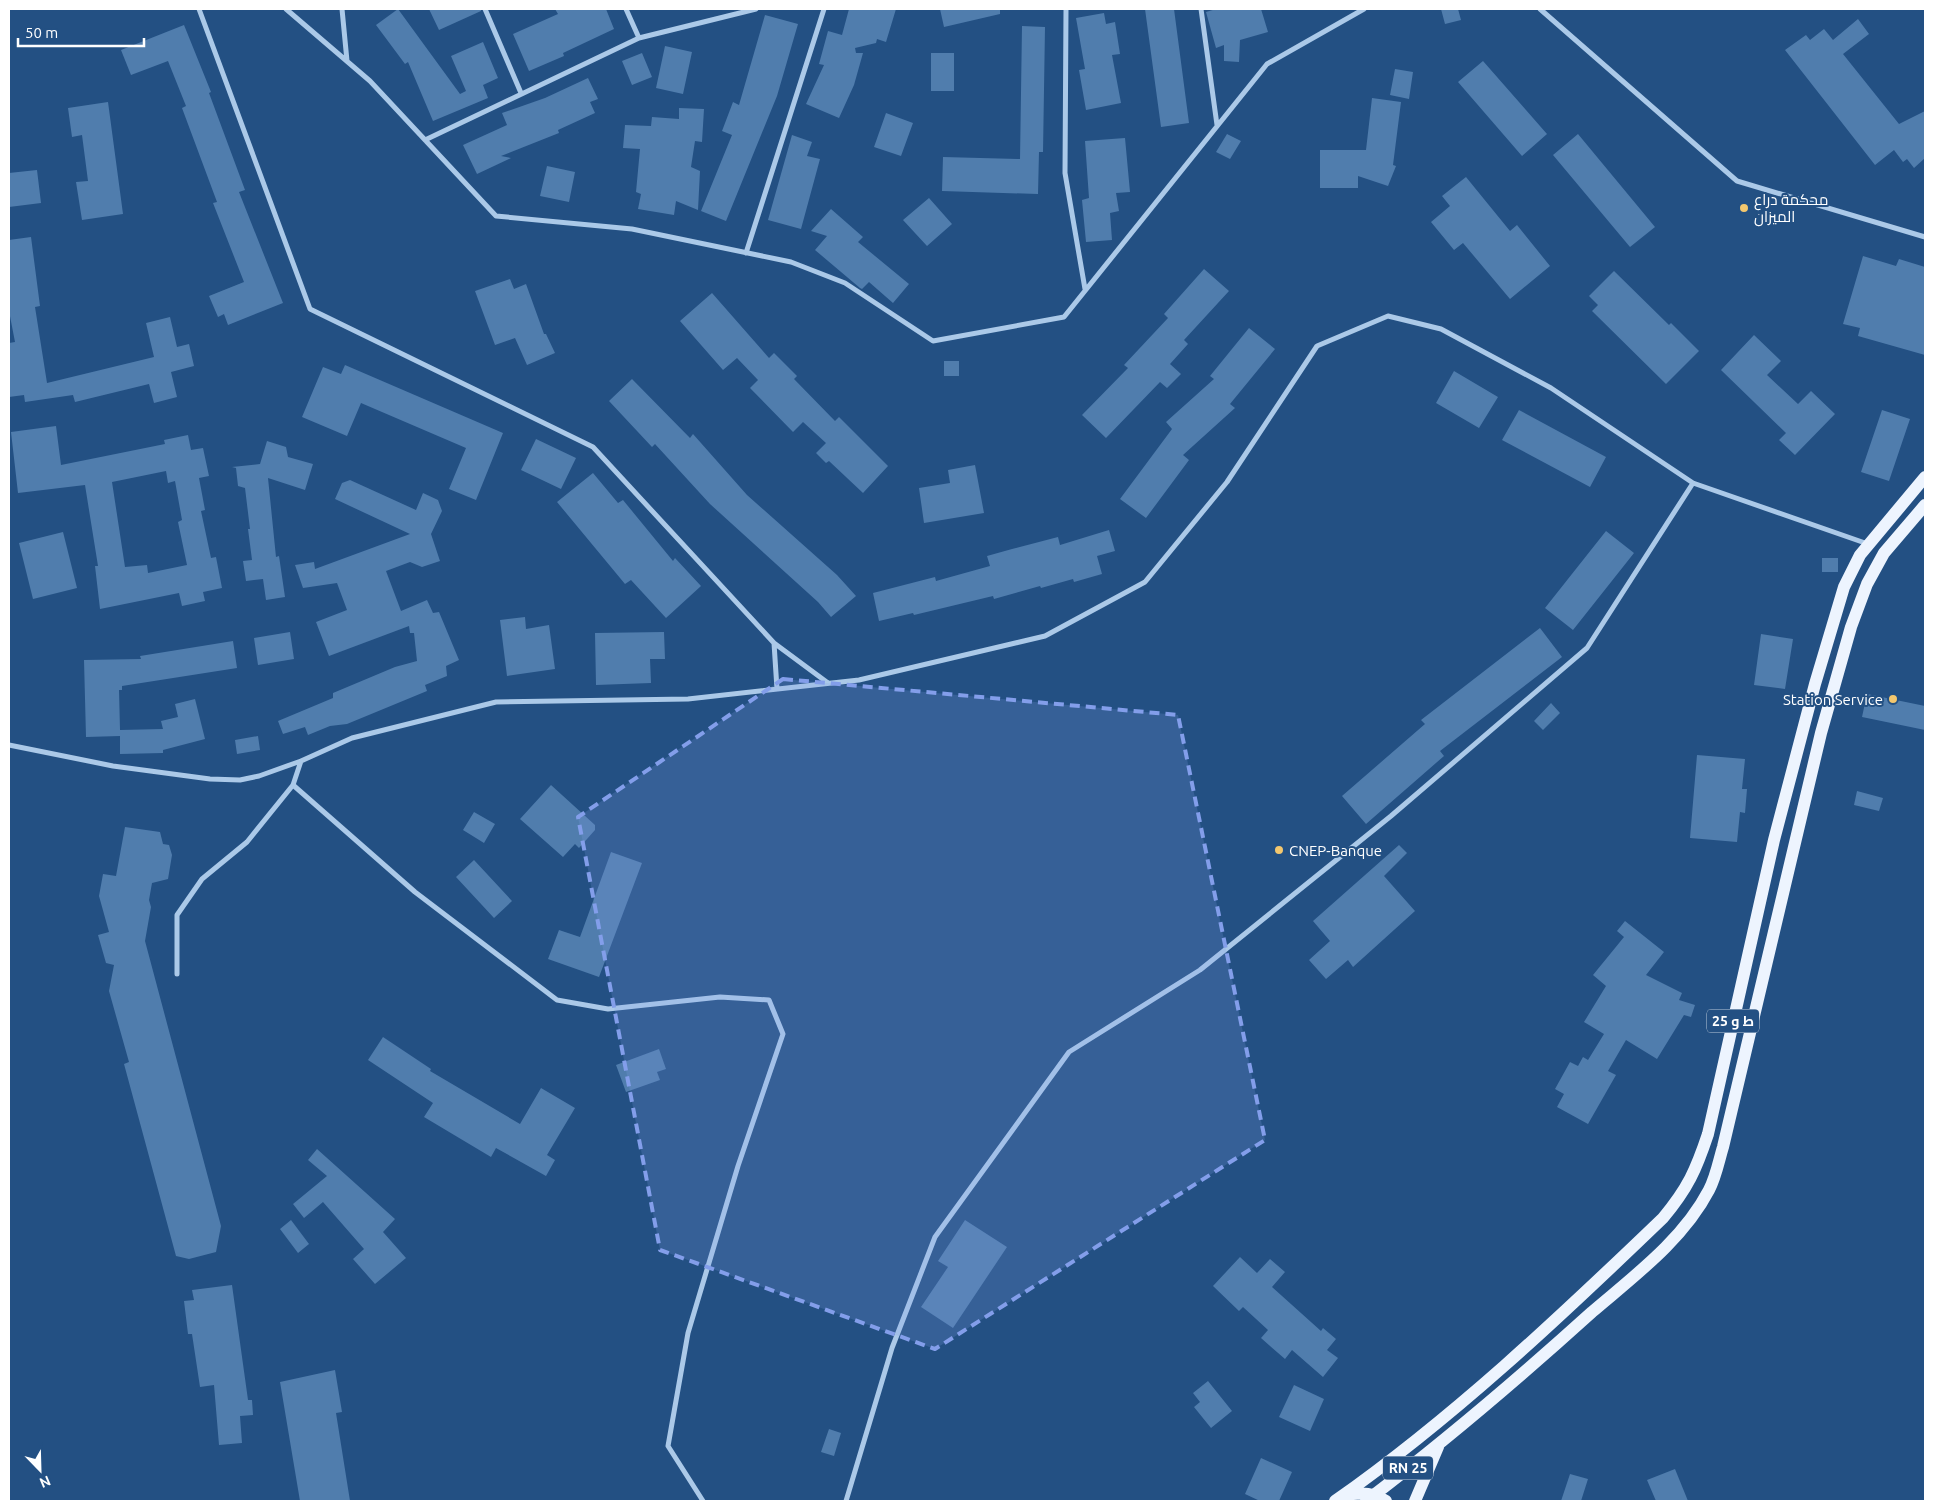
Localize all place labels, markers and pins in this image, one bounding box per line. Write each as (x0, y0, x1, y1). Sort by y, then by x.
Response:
place label: محكمة دراع الميزان (1754, 191, 1828, 227)
marker: محكمة دراع الميزان (1738, 202, 1750, 214)
place label: Station Service (1783, 691, 1883, 708)
marker: Station Service (1887, 693, 1899, 705)
place label: CNEP-Banque (1289, 842, 1382, 859)
marker: CNEP-Banque (1273, 844, 1285, 856)

